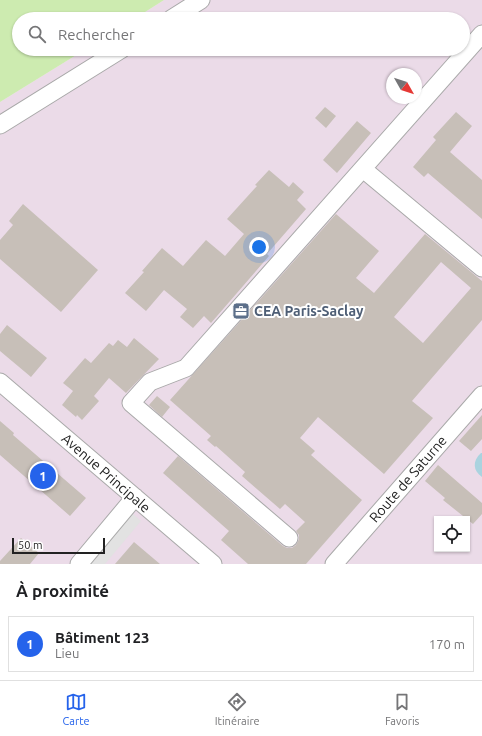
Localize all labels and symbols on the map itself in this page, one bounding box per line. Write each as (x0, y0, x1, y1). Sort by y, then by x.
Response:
north arrow (386, 68, 422, 104)
your location (249, 237, 269, 257)
office icon: CEA Paris-Saclay (231, 301, 251, 321)
place label: CEA Paris-Saclay (254, 303, 364, 319)
street label: Avenue Principale (58, 430, 154, 516)
street label: Route de Saturne (366, 432, 450, 526)
pin: 1 (30, 461, 56, 491)
scale bar (12, 536, 105, 555)

